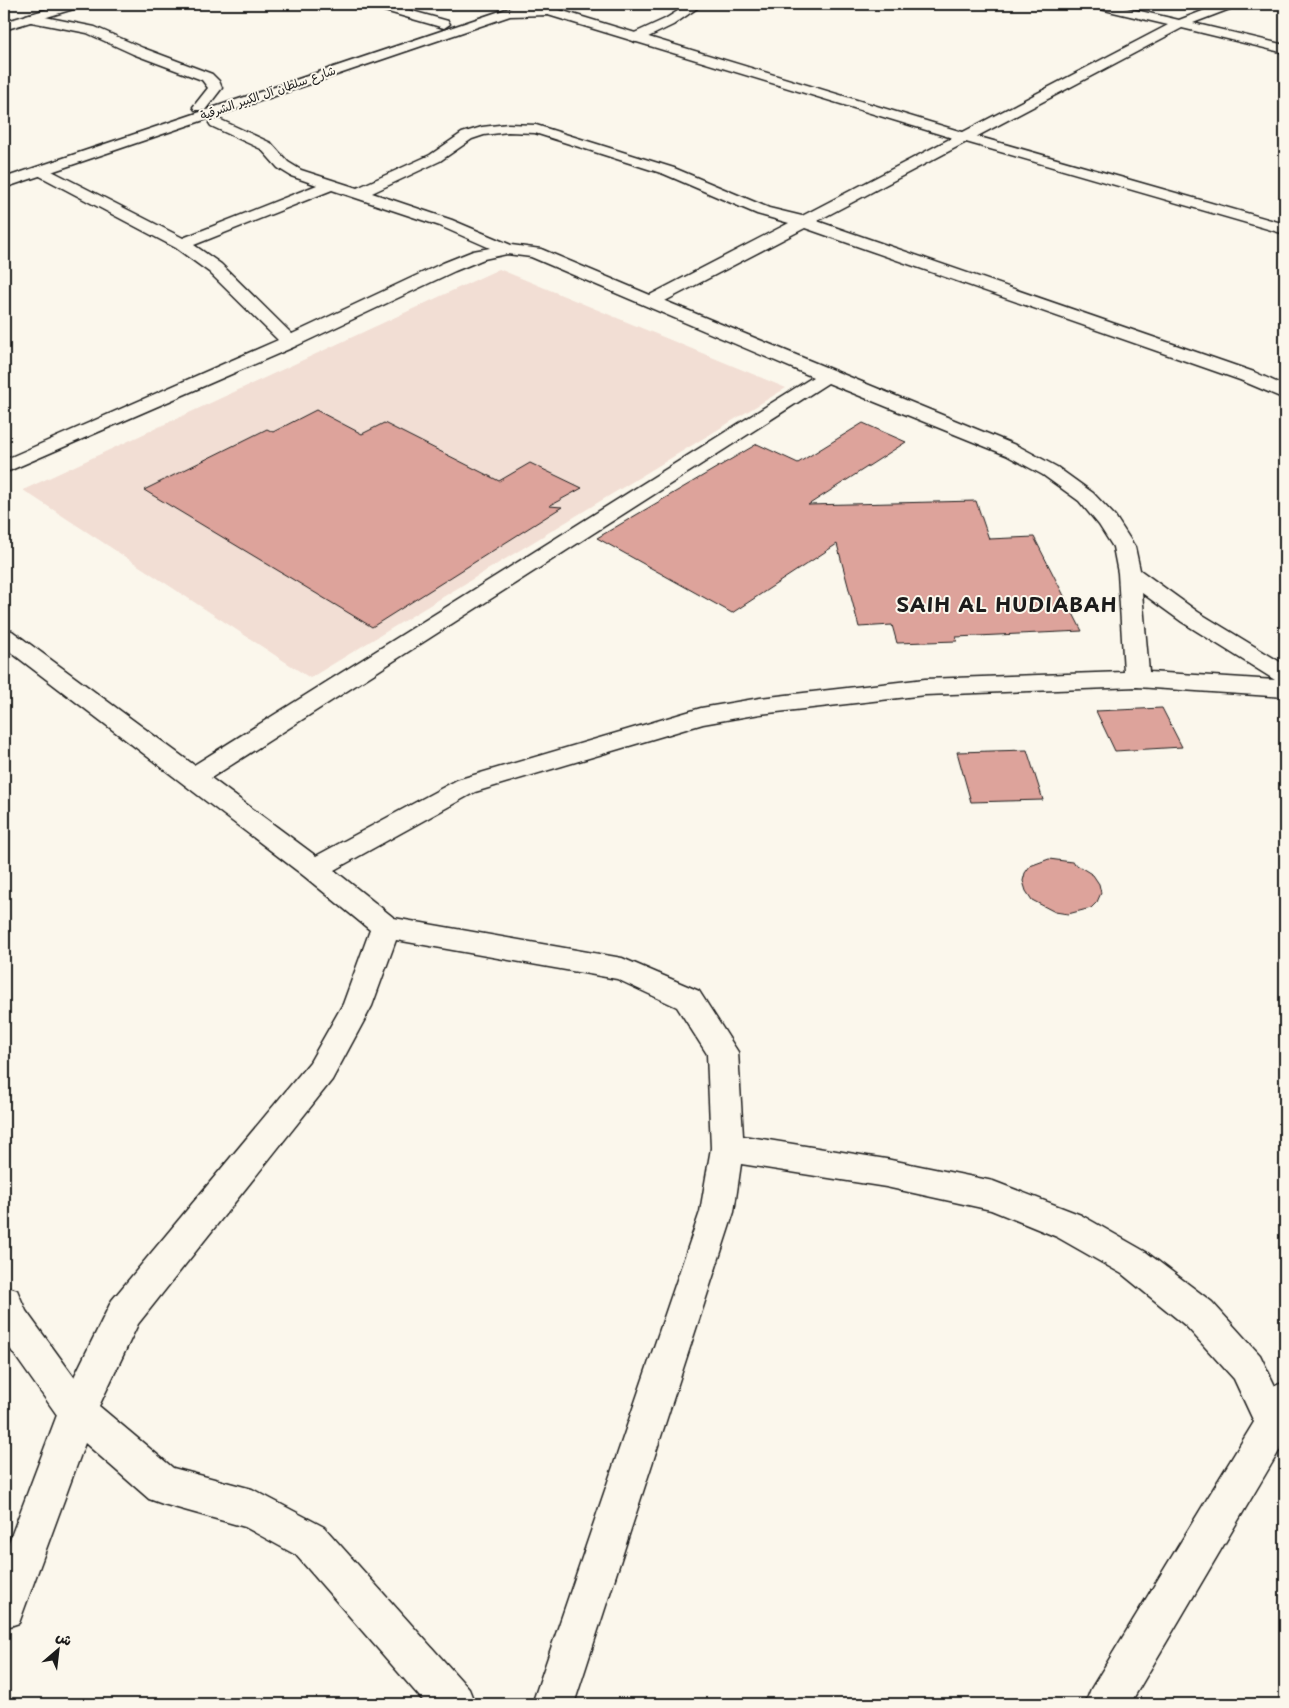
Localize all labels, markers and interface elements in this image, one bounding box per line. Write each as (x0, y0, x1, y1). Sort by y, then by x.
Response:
street label: شارع سلطان آل الكبير الشرقية (197, 60, 338, 125)
district label: SAIH AL HUDIABAH (897, 589, 1117, 619)
text: ش (53, 1625, 76, 1651)
north arrow (32, 1626, 82, 1676)

